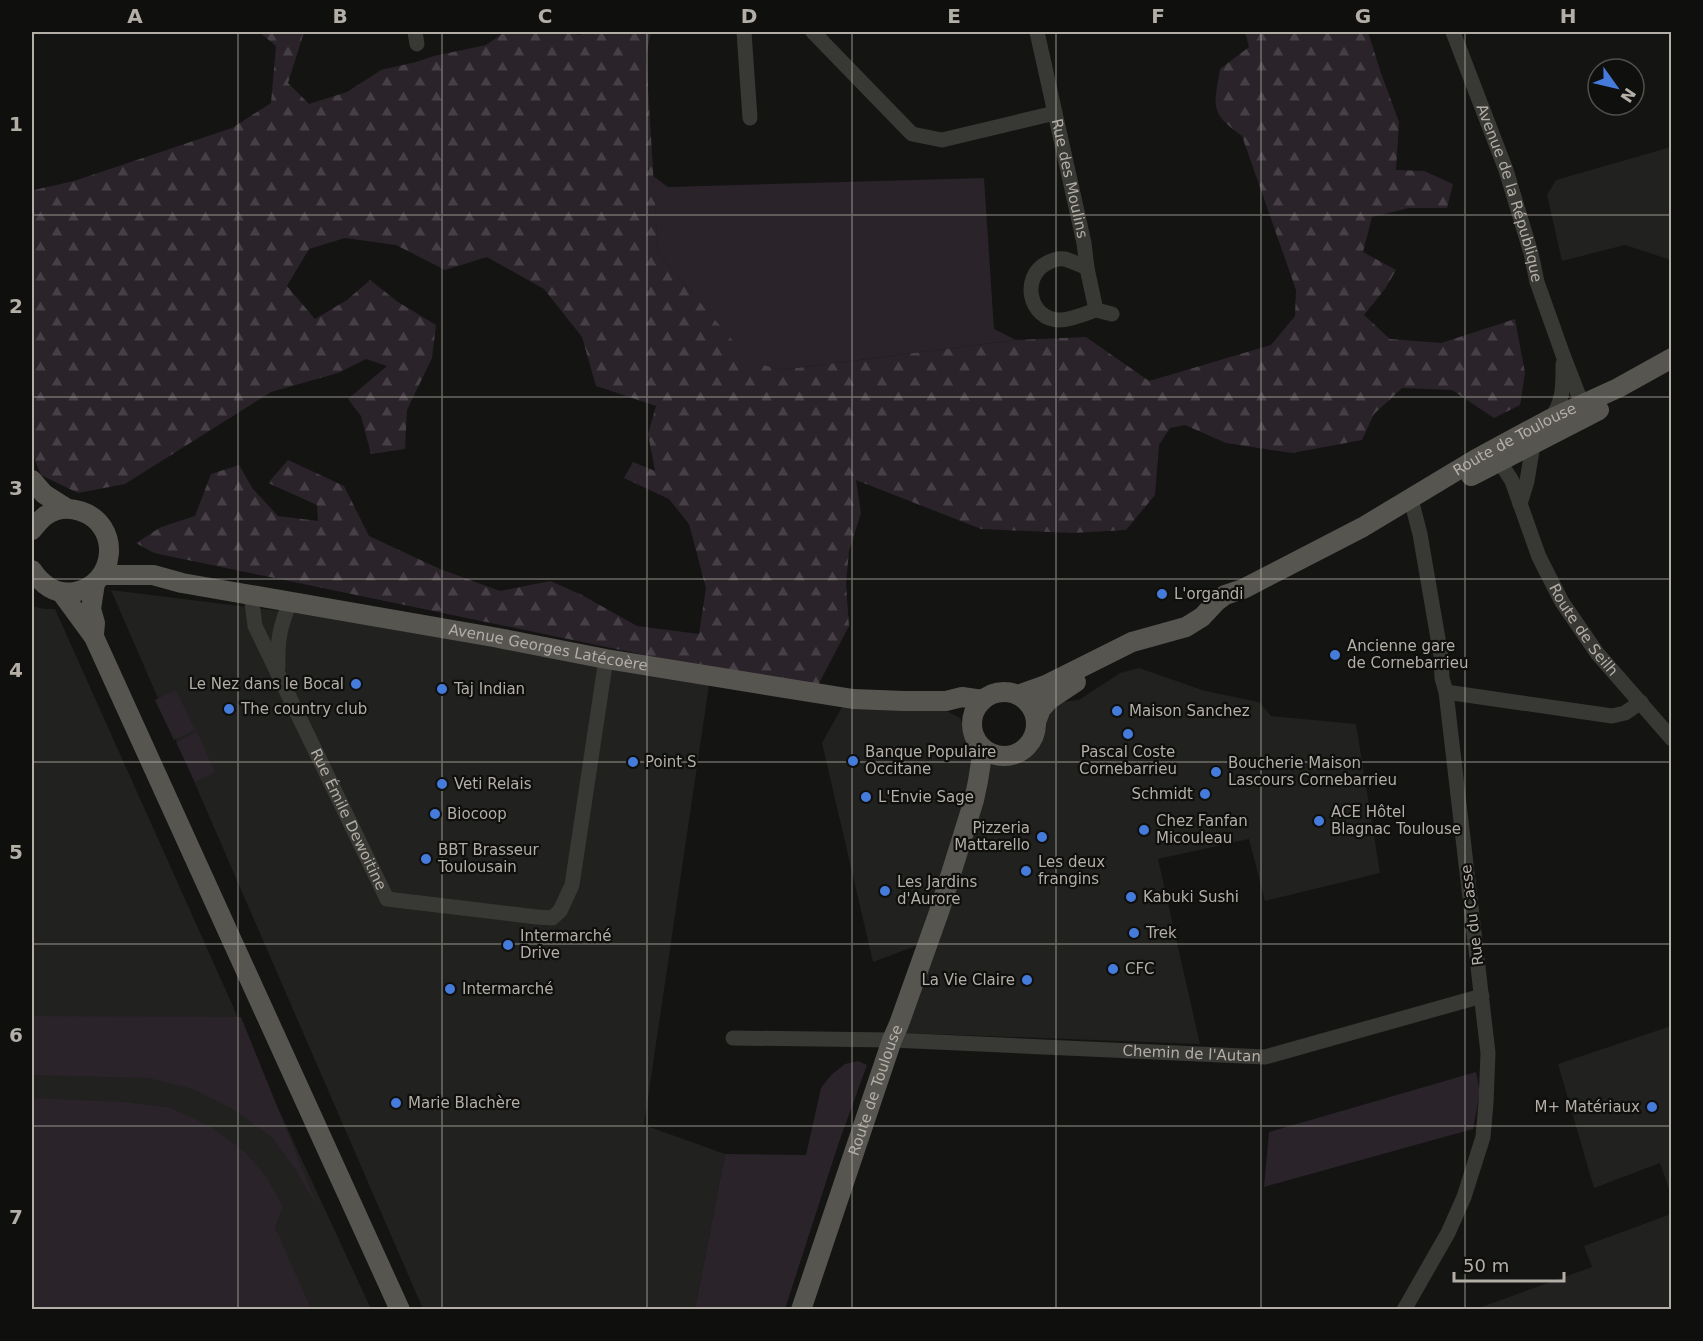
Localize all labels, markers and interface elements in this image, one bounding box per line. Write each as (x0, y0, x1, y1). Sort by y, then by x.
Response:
text: A (127, 4, 143, 28)
text: B (332, 4, 348, 28)
text: C (538, 4, 552, 28)
text: D (741, 4, 757, 28)
text: E (947, 4, 961, 28)
text: F (1151, 4, 1165, 28)
text: G (1355, 4, 1371, 28)
text: H (1560, 4, 1576, 28)
north arrow (1586, 57, 1646, 117)
text: N (1616, 84, 1640, 106)
street label: Avenue de la République (1472, 101, 1546, 284)
text: 1 (9, 112, 23, 136)
street label: Rue des Moulins (1048, 117, 1092, 240)
text: 2 (9, 294, 23, 318)
street label: Route de Toulouse (1450, 399, 1579, 480)
text: 3 (9, 476, 23, 500)
street label: Route de Seilh (1545, 581, 1622, 680)
place label: L'organdi (1174, 585, 1243, 603)
marker: L'organdi (1155, 587, 1169, 601)
street label: Avenue Georges Latécoère (447, 620, 649, 675)
place label: Ancienne gare de Cornebarrieu (1347, 637, 1469, 672)
marker: Ancienne gare de Cornebarrieu (1328, 648, 1342, 662)
text: 4 (9, 658, 23, 682)
place label: Le Nez dans le Bocal (189, 675, 344, 693)
marker: Le Nez dans le Bocal (349, 677, 363, 691)
place label: Taj Indian (453, 680, 525, 698)
marker: Taj Indian (435, 682, 449, 696)
place label: The country club (240, 700, 367, 718)
marker: The country club (222, 702, 236, 716)
place label: Maison Sanchez (1129, 702, 1250, 720)
marker: Maison Sanchez (1110, 704, 1124, 718)
marker: Pascal Coste Cornebarrieu (1121, 727, 1135, 741)
place label: Banque Populaire Occitane (865, 743, 996, 778)
place label: Pascal Coste Cornebarrieu (1079, 743, 1177, 778)
street label: Rue Émile Dewoitine (307, 746, 390, 893)
place label: Point S (645, 753, 697, 771)
marker: Banque Populaire Occitane (846, 754, 860, 768)
place label: Boucherie Maison Lascours Cornebarrieu (1228, 754, 1397, 789)
marker: Point S (626, 755, 640, 769)
marker: Boucherie Maison Lascours Cornebarrieu (1209, 765, 1223, 779)
place label: Veti Relais (454, 775, 532, 793)
marker: Veti Relais (435, 777, 449, 791)
place label: Schmidt (1132, 785, 1193, 803)
marker: Schmidt (1198, 787, 1212, 801)
place label: L'Envie Sage (878, 788, 974, 806)
marker: L'Envie Sage (859, 790, 873, 804)
place label: ACE Hôtel Blagnac Toulouse (1331, 803, 1461, 838)
place label: Biocoop (447, 805, 507, 823)
marker: Biocoop (428, 807, 442, 821)
place label: Chez Fanfan Micouleau (1156, 812, 1248, 847)
marker: ACE Hôtel Blagnac Toulouse (1312, 814, 1326, 828)
place label: Pizzeria Mattarello (954, 819, 1030, 854)
marker: Chez Fanfan Micouleau (1137, 823, 1151, 837)
marker: Pizzeria Mattarello (1035, 830, 1049, 844)
text: 5 (9, 840, 23, 864)
place label: BBT Brasseur Toulousain (437, 841, 540, 876)
marker: BBT Brasseur Toulousain (419, 852, 433, 866)
place label: Les deux frangins (1038, 853, 1105, 888)
street label: Rue du Casse (1457, 863, 1487, 967)
marker: Les deux frangins (1019, 864, 1033, 878)
place label: Les Jardins d'Aurore (897, 873, 978, 908)
marker: Les Jardins d'Aurore (878, 884, 892, 898)
place label: Kabuki Sushi (1143, 888, 1239, 906)
marker: Kabuki Sushi (1124, 890, 1138, 904)
place label: Trek (1145, 924, 1177, 942)
marker: Trek (1127, 926, 1141, 940)
place label: Intermarché Drive (520, 927, 612, 962)
marker: Intermarché Drive (501, 938, 515, 952)
place label: CFC (1125, 960, 1155, 978)
marker: CFC (1106, 962, 1120, 976)
place label: La Vie Claire (922, 971, 1015, 989)
marker: La Vie Claire (1020, 973, 1034, 987)
place label: Intermarché (462, 980, 554, 998)
marker: Intermarché (443, 982, 457, 996)
street label: Route de Toulouse (845, 1022, 907, 1158)
text: 6 (9, 1023, 23, 1047)
street label: Chemin de l'Autan (1122, 1042, 1261, 1066)
place label: Marie Blachère (408, 1094, 520, 1112)
marker: Marie Blachère (389, 1096, 403, 1110)
place label: M+ Matériaux (1535, 1098, 1640, 1116)
marker: M+ Matériaux (1645, 1100, 1659, 1114)
text: 7 (9, 1205, 23, 1229)
scale bar (1454, 1245, 1564, 1283)
text: 50 m (1463, 1255, 1509, 1276)

